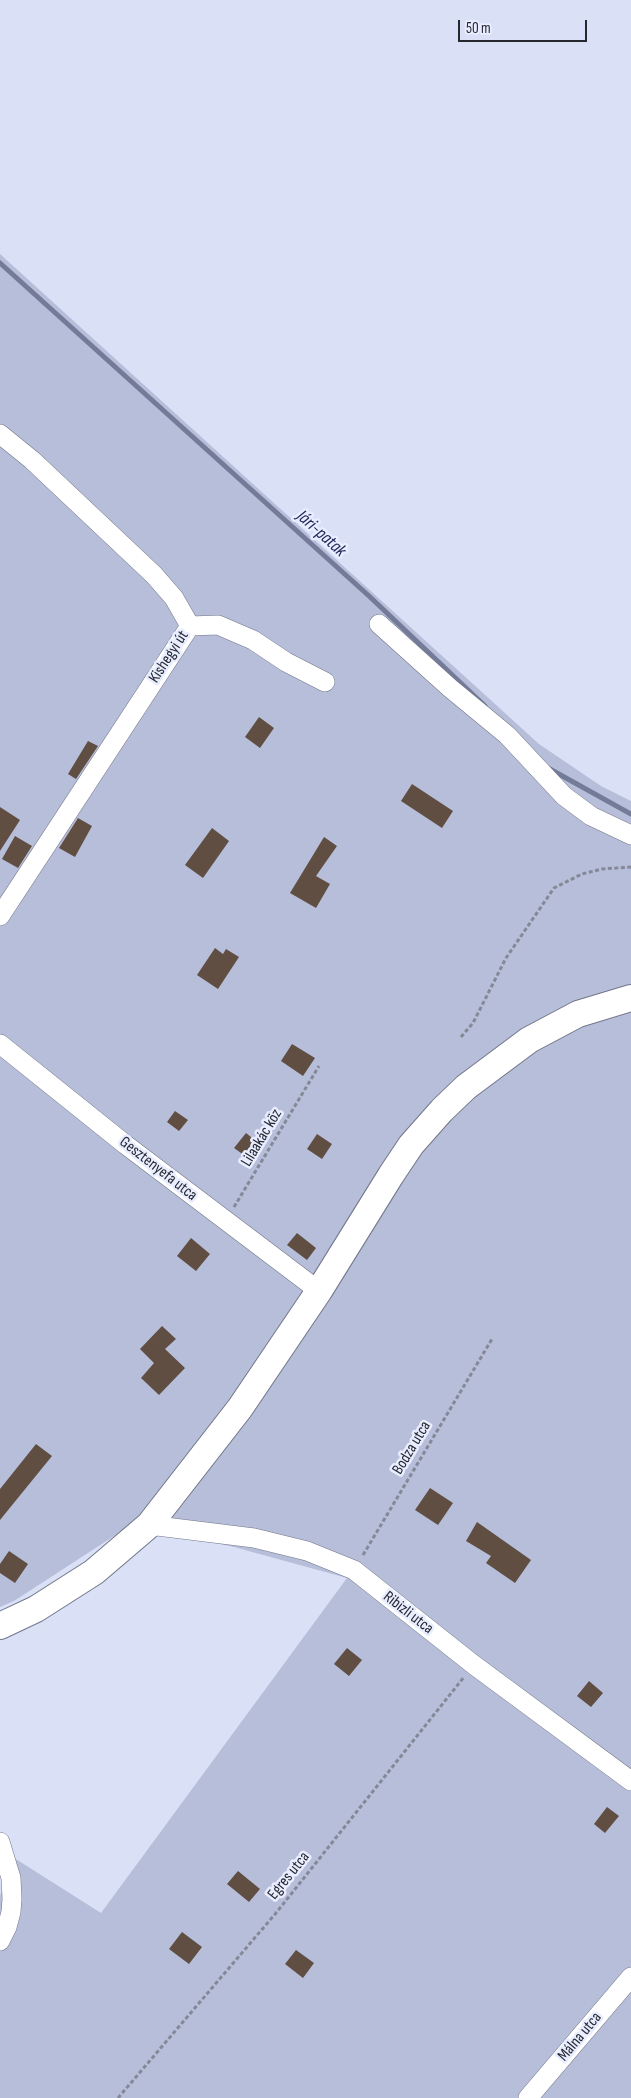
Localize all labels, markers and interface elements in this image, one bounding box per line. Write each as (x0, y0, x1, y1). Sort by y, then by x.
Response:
scale bar (461, 10, 590, 42)
text: 50 m (466, 19, 491, 38)
water label: Jári-patak (292, 506, 350, 562)
street label: Kishegyi út (145, 627, 193, 687)
street label: Lilaakác köz (237, 1106, 287, 1170)
street label: Gesztenyefa utca (115, 1133, 201, 1205)
street label: Bodza utca (389, 1418, 435, 1478)
street label: Ribizli utca (379, 1587, 437, 1639)
street label: Egres utca (264, 1848, 314, 1904)
street label: Málna utca (554, 2009, 606, 2065)

